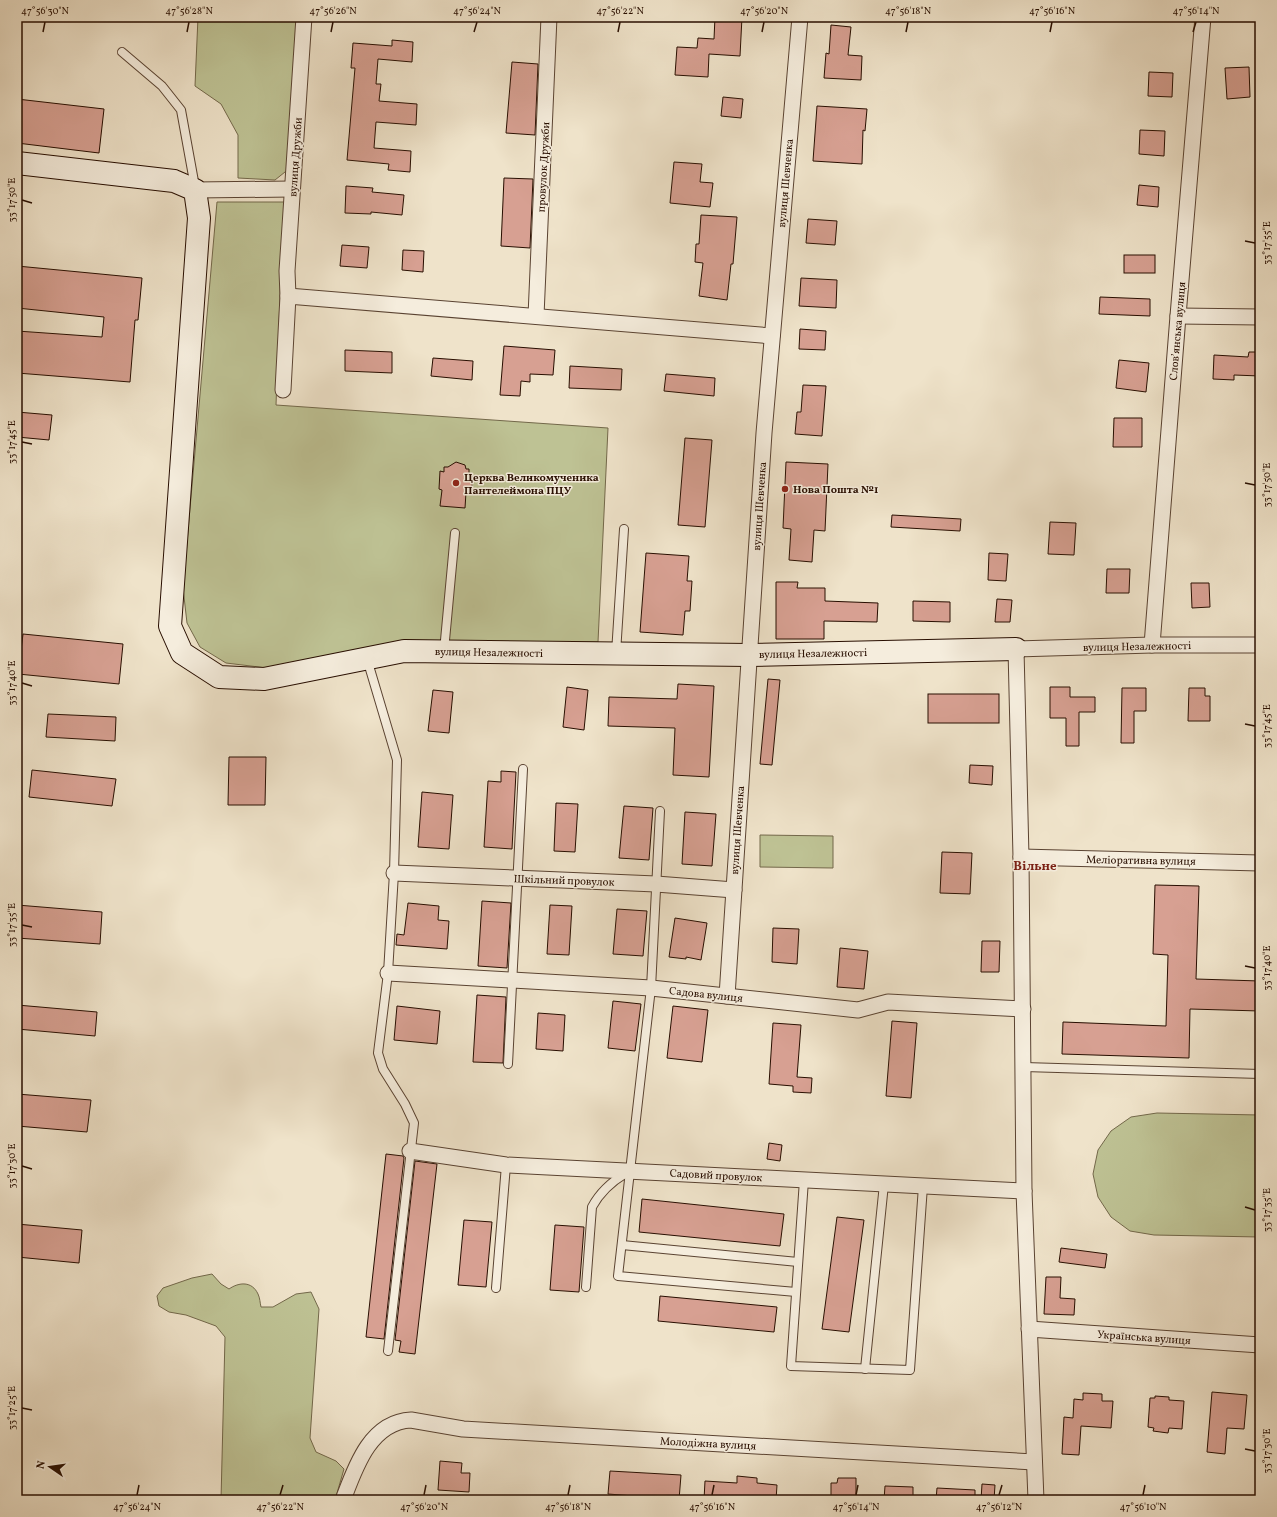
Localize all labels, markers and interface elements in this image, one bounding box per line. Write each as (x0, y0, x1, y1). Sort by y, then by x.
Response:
text: 47°56'30"N (21, 4, 70, 18)
text: 47°56'28"N (165, 4, 213, 18)
text: 47°56'26"N (309, 4, 357, 18)
text: 47°56'24"N (453, 4, 502, 18)
text: 47°56'22"N (596, 4, 644, 18)
text: 47°56'20"N (740, 4, 789, 18)
text: 47°56'18"N (885, 4, 932, 18)
text: 47°56'16"N (1029, 4, 1076, 18)
text: 47°56'14"N (1173, 4, 1220, 18)
street label: вулиця Дружби (286, 117, 307, 197)
street label: провулок Дружби (535, 121, 554, 213)
street label: вулиця Шевченка (775, 138, 798, 228)
text: 33°17'50"E (5, 178, 19, 222)
text: 33°17'55"E (1260, 221, 1274, 265)
street label: Словʼянська вулиця (1167, 281, 1190, 381)
text: 33°17'45"E (5, 420, 19, 464)
street label: вулиця Шевченка (750, 461, 771, 551)
text: 33°17'50"E (1260, 463, 1274, 507)
place label: Церква Великомученика Пантелеймона ПЦУ (464, 471, 599, 499)
marker: Церква Великомученика Пантелеймона ПЦУ (451, 478, 461, 488)
place label: Нова Пошта №1 (793, 483, 878, 498)
marker: Нова Пошта №1 (780, 484, 790, 494)
street label: вулиця Незалежності (1083, 639, 1191, 656)
street label: вулиця Незалежності (435, 645, 543, 662)
street label: вулиця Незалежності (759, 646, 867, 663)
text: 33°17'40"E (5, 661, 19, 705)
text: 33°17'45"E (1260, 704, 1274, 748)
street label: вулиця Шевченка (728, 785, 749, 875)
street label: Меліоративна вулиця (1086, 853, 1196, 870)
district label: Вільне (1013, 858, 1057, 876)
street label: Шкільний провулок (513, 872, 615, 891)
text: 33°17'35"E (5, 903, 19, 947)
text: 33°17'40"E (1260, 946, 1274, 990)
street label: Садова вулиця (668, 984, 744, 1007)
text: 33°17'30"E (5, 1144, 19, 1188)
street label: Садовий провулок (669, 1167, 763, 1186)
text: 33°17'35"E (1260, 1188, 1274, 1232)
street label: Українська вулиця (1097, 1328, 1191, 1349)
text: 33°17'25"E (5, 1386, 19, 1430)
text: 33°17'30"E (1260, 1429, 1274, 1473)
street label: Молодіжна вулиця (659, 1434, 757, 1455)
north arrow (30, 1447, 70, 1487)
text: N (34, 1460, 50, 1471)
text: 47°56'24"N (113, 1500, 162, 1514)
text: 47°56'22"N (256, 1500, 304, 1514)
text: 47°56'20"N (400, 1500, 449, 1514)
text: 47°56'18"N (545, 1500, 592, 1514)
text: 47°56'16"N (689, 1500, 736, 1514)
text: 47°56'14"N (833, 1500, 880, 1514)
text: 47°56'12"N (976, 1500, 1023, 1514)
text: 47°56'10"N (1120, 1500, 1167, 1514)

